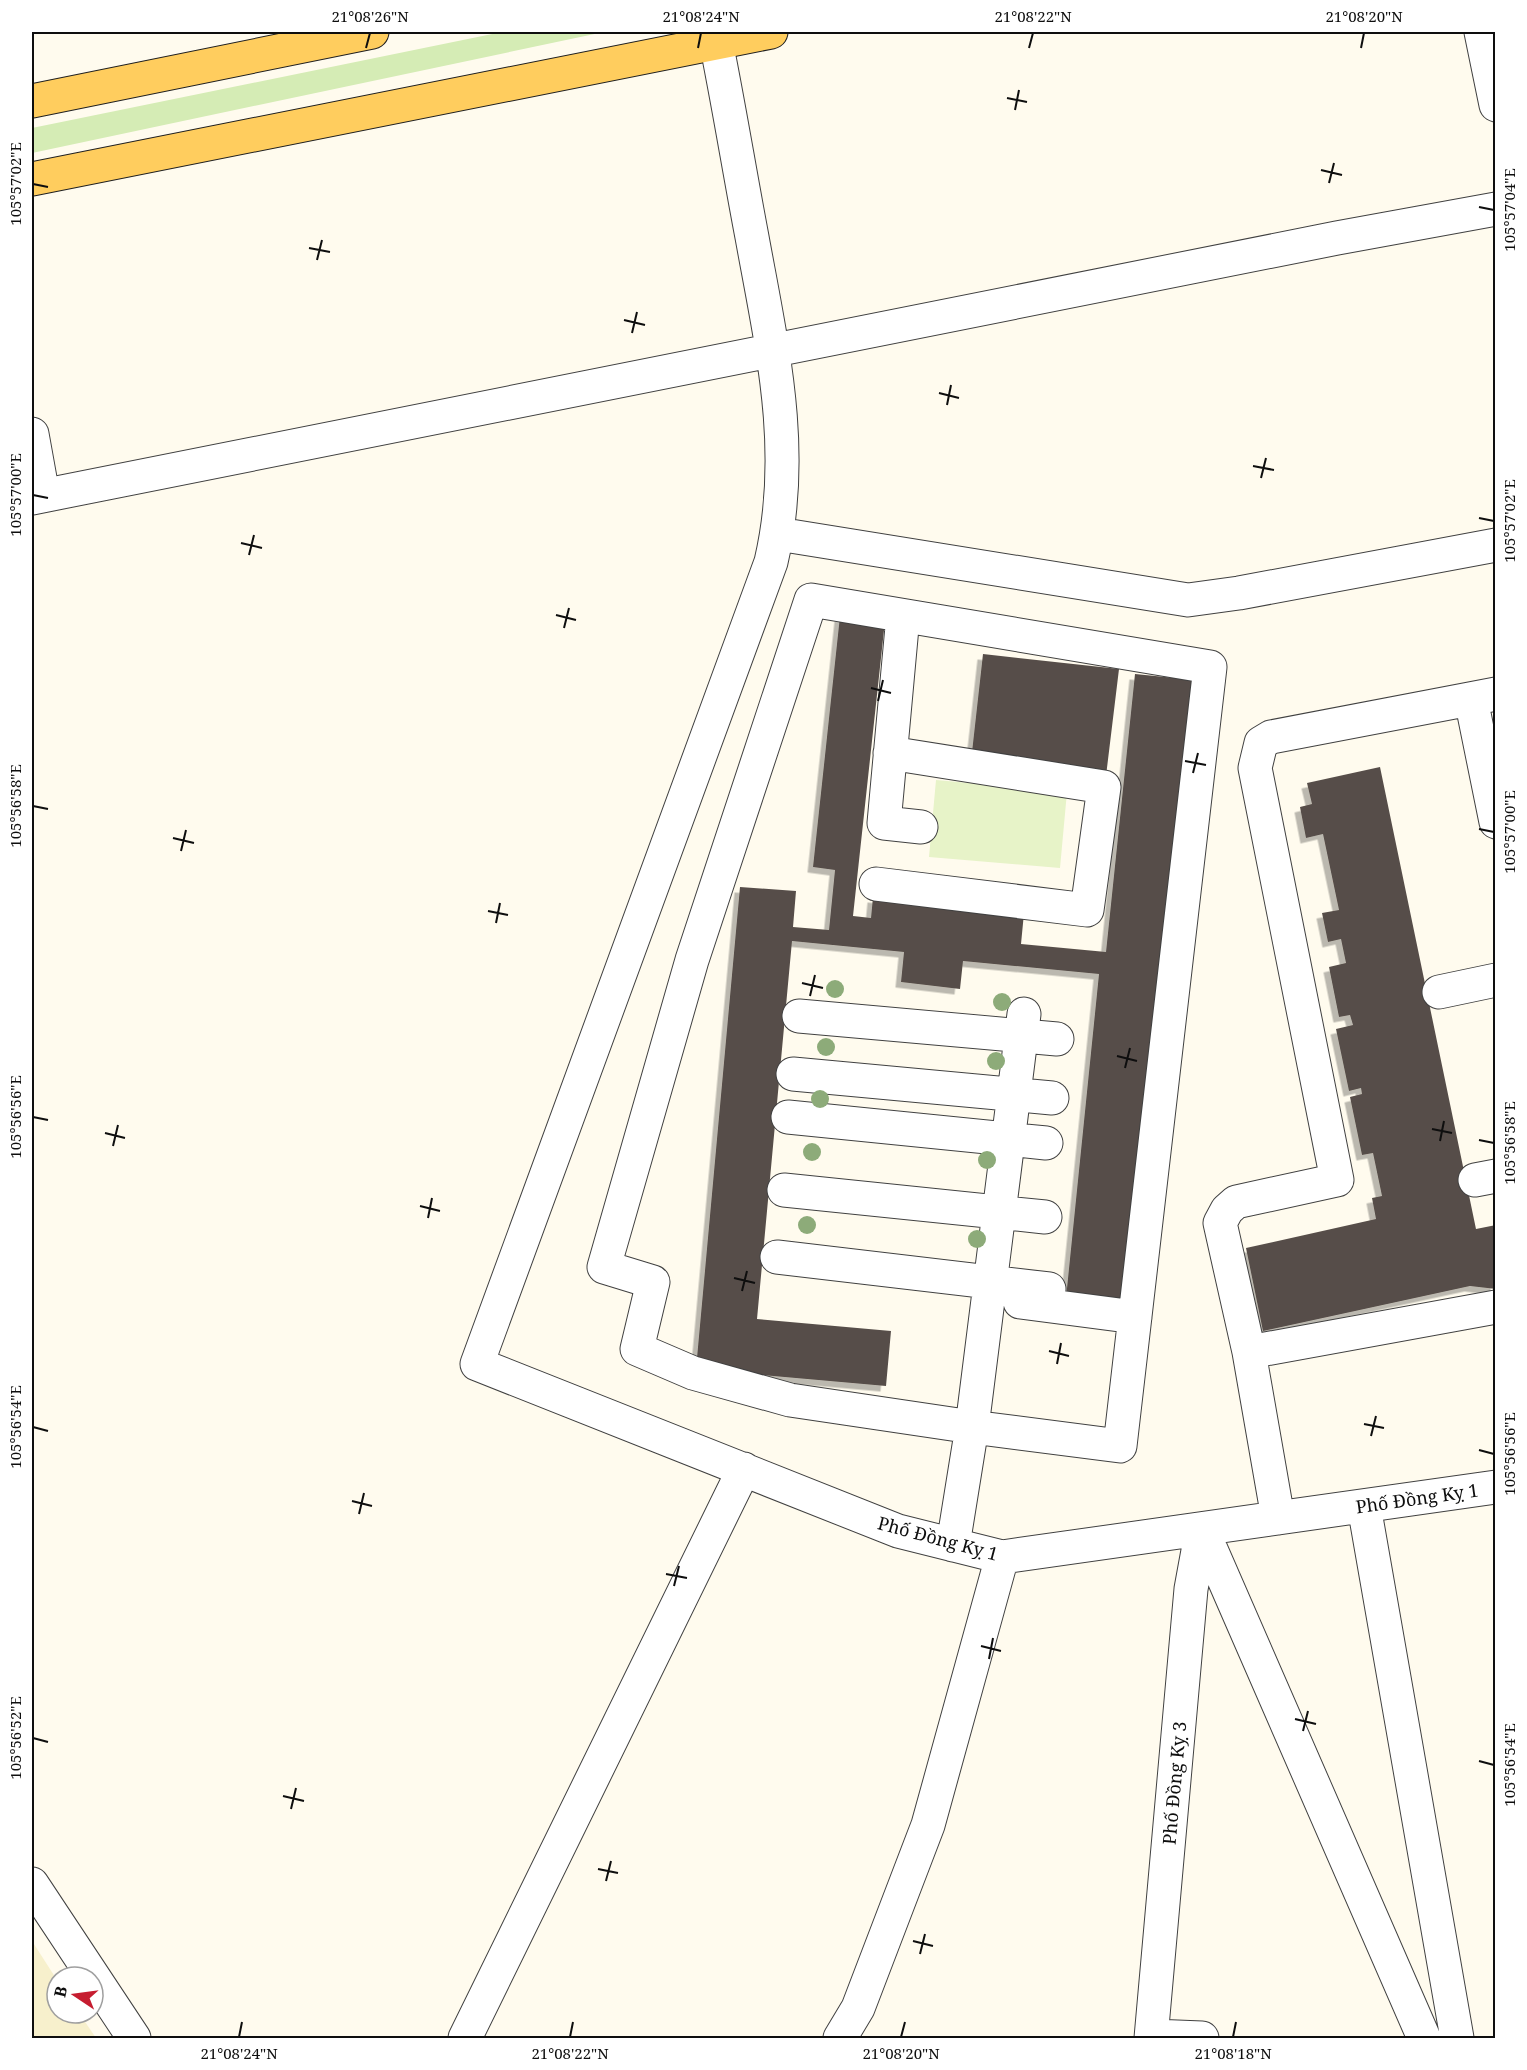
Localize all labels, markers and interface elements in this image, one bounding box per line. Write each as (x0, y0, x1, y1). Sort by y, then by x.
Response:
text: 21°08'26"N (331, 6, 409, 26)
text: 21°08'24"N (662, 6, 740, 26)
text: 21°08'22"N (994, 6, 1072, 26)
text: 21°08'20"N (1325, 6, 1403, 26)
text: 105°57'02"E (5, 142, 25, 226)
text: 105°57'04"E (1499, 168, 1519, 252)
text: 105°57'00"E (5, 453, 25, 537)
text: 105°57'02"E (1499, 479, 1519, 563)
text: 105°56'58"E (5, 764, 25, 848)
text: 105°57'00"E (1499, 790, 1519, 874)
text: 105°56'56"E (5, 1075, 25, 1159)
text: 105°56'58"E (1499, 1101, 1519, 1185)
text: 105°56'54"E (5, 1385, 25, 1469)
text: 105°56'56"E (1499, 1412, 1519, 1496)
street label: Phố Đồng Kỵ 1 (1354, 1478, 1480, 1518)
street label: Phố Đồng Kỵ 1 (875, 1510, 1001, 1566)
text: 105°56'52"E (5, 1696, 25, 1780)
street label: Phố Đồng Kỵ 3 (1157, 1720, 1191, 1846)
text: 105°56'54"E (1499, 1723, 1519, 1807)
north arrow (45, 1965, 105, 2025)
text: B (48, 1984, 72, 1999)
text: 21°08'24"N (200, 2043, 278, 2063)
text: 21°08'22"N (531, 2043, 609, 2063)
text: 21°08'20"N (862, 2043, 940, 2063)
text: 21°08'18"N (1194, 2043, 1272, 2063)

